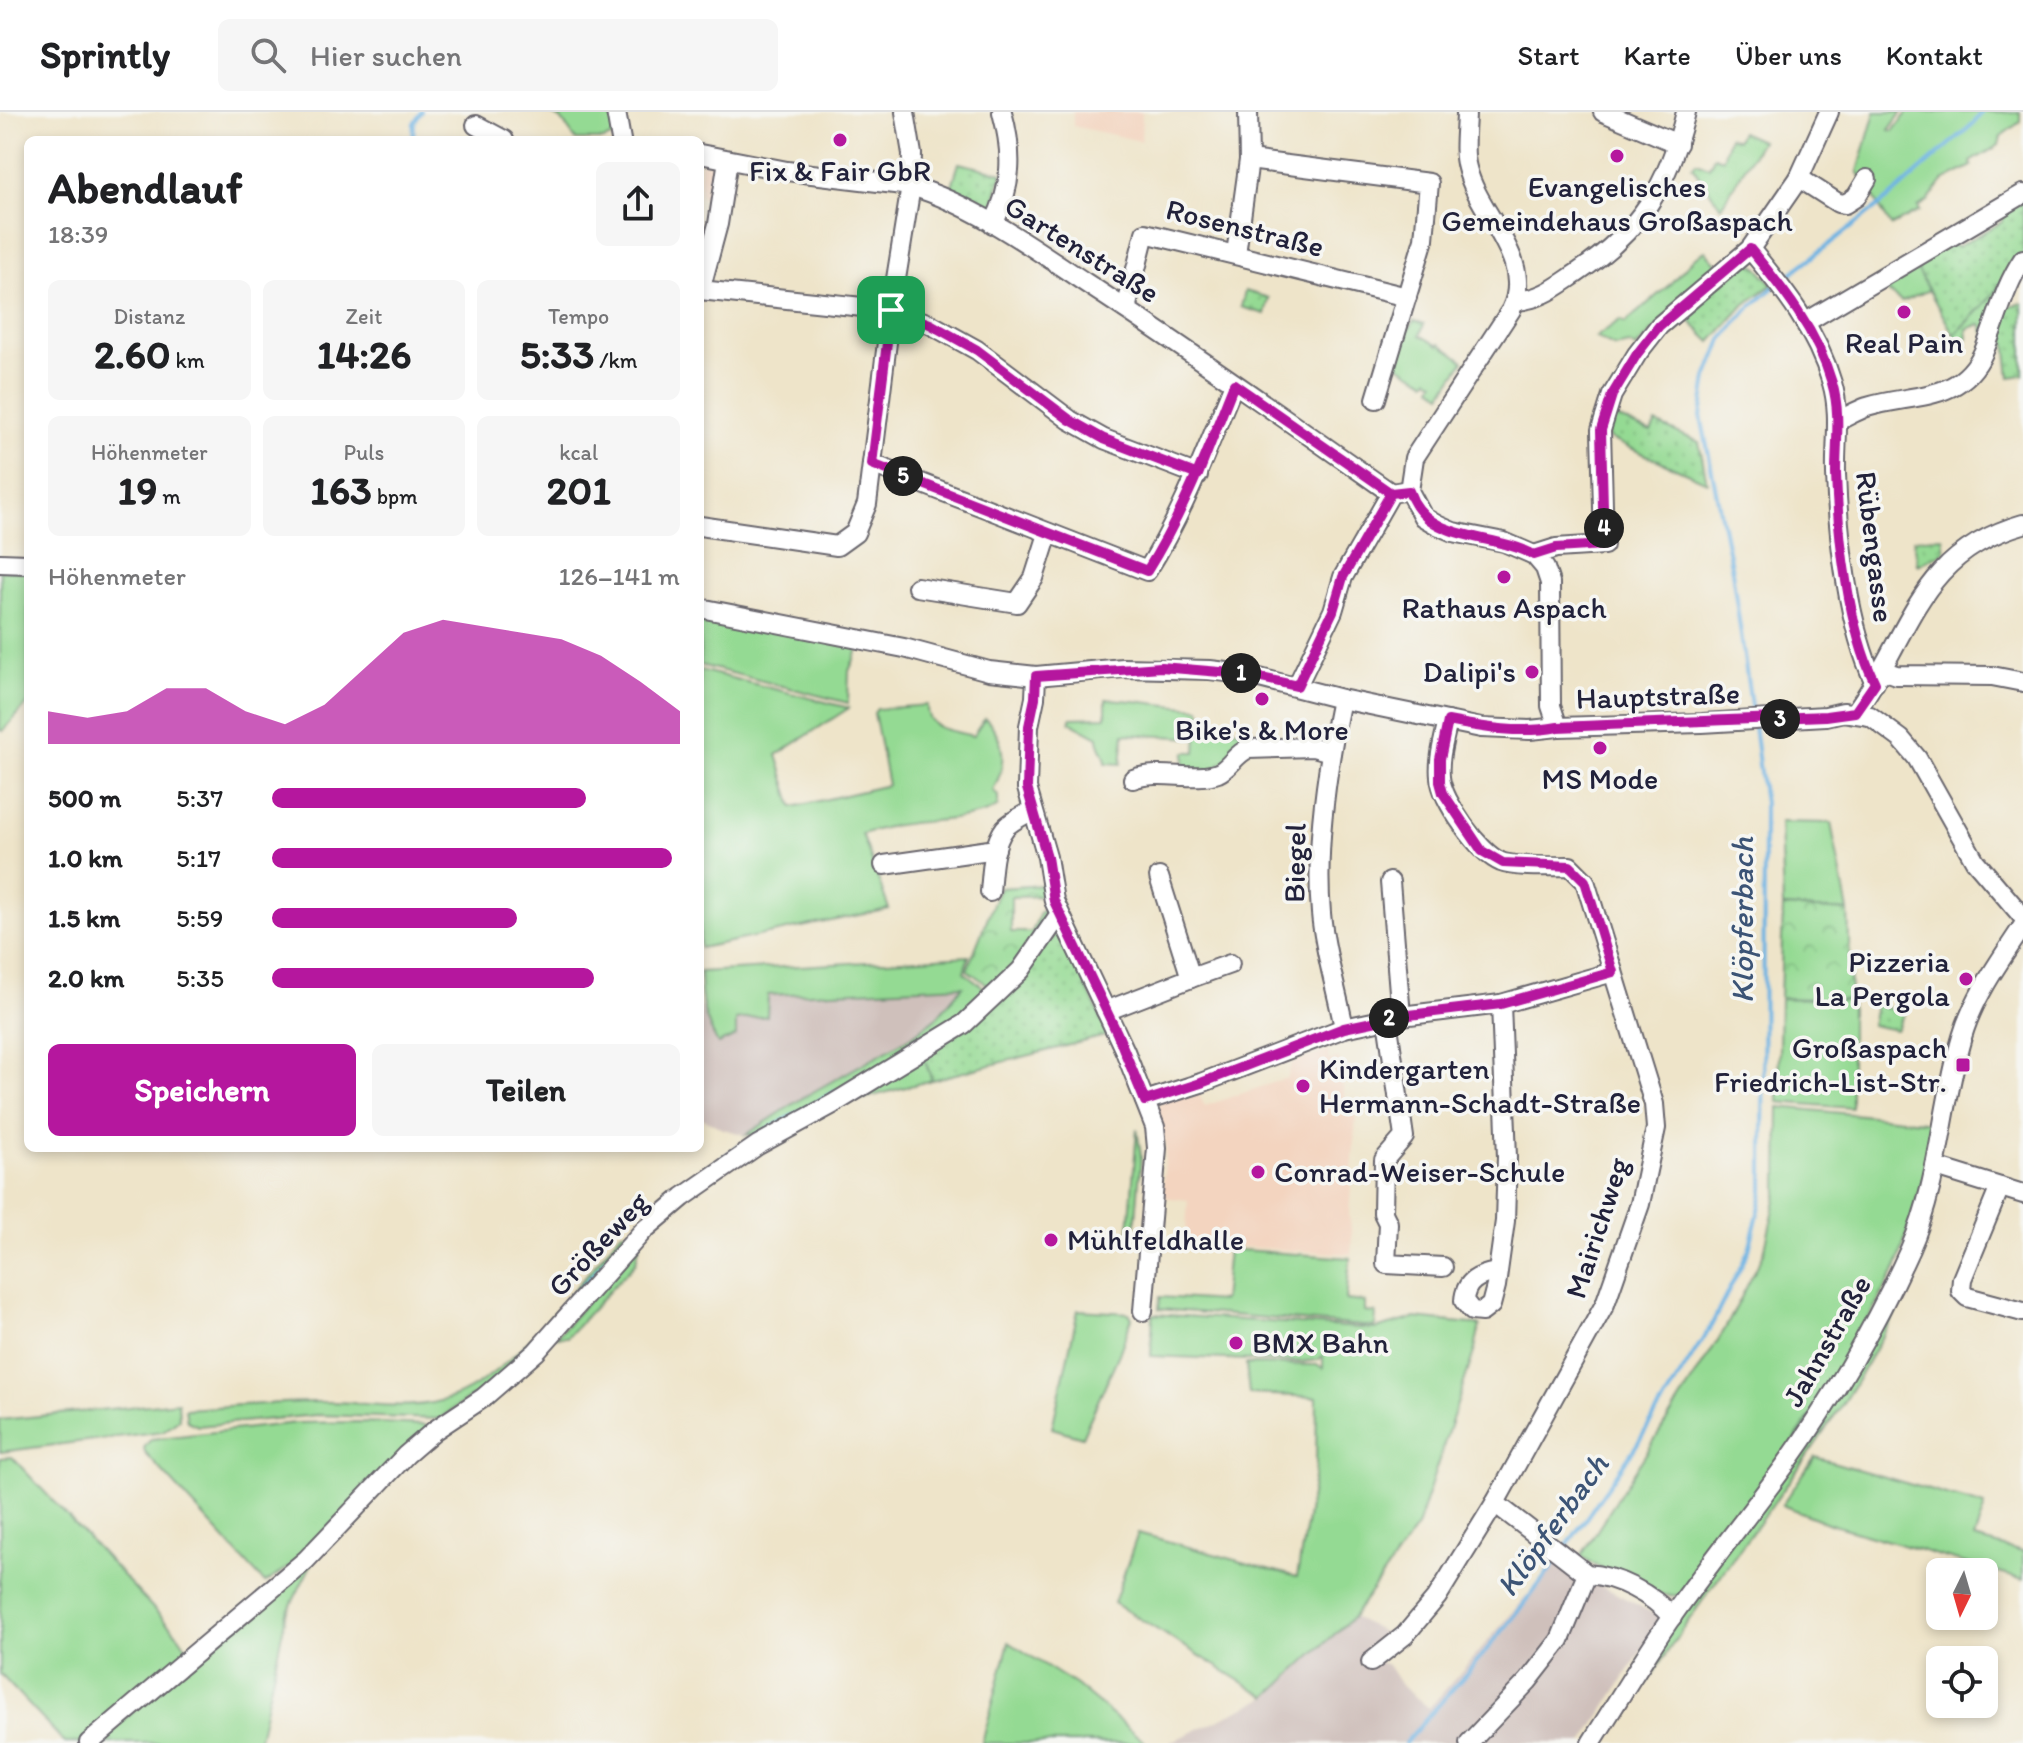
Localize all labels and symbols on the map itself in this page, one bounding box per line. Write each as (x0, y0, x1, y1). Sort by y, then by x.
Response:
marker: Fix & Fair GbR (831, 131, 849, 149)
marker: Evangelisches Gemeindehaus Großaspach (1608, 147, 1626, 165)
place label: Fix & Fair GbR (749, 152, 931, 189)
place label: Evangelisches Gemeindehaus Großaspach (1441, 168, 1793, 239)
street label: Gartenstraße (998, 186, 1166, 311)
street label: Rosenstraße (1162, 190, 1328, 265)
pin (857, 276, 925, 344)
marker: Real Pain (1895, 303, 1913, 321)
place label: Real Pain (1845, 324, 1963, 361)
pin: 5 (883, 456, 923, 496)
street label: Rübengasse (1848, 469, 1903, 625)
pin: 4 (1584, 508, 1624, 548)
marker: Rathaus Aspach (1495, 568, 1513, 586)
place label: Rathaus Aspach (1401, 589, 1607, 626)
pin: 1 (1221, 653, 1261, 693)
place label: Dalipi's (1423, 653, 1516, 690)
marker: Dalipi's (1523, 663, 1541, 681)
street label: Hauptstraße (1575, 674, 1741, 717)
marker: Bike's & More (1253, 690, 1271, 708)
pin: 3 (1760, 699, 1800, 739)
place label: Bike's & More (1175, 711, 1349, 748)
marker: MS Mode (1591, 739, 1609, 757)
place label: MS Mode (1542, 760, 1658, 797)
street label: Biegel (1275, 822, 1314, 903)
water label: Klöpferbach (1723, 836, 1761, 1003)
place label: Pizzeria La Pergola (1815, 943, 1950, 1014)
marker: Pizzeria La Pergola (1957, 970, 1975, 988)
pin: 2 (1369, 998, 1409, 1038)
place label: Großaspach Friedrich-List-Str. (1714, 1029, 1947, 1100)
place label: Kindergarten Hermann-Schadt-Straße (1319, 1050, 1641, 1121)
marker: Großaspach Friedrich-List-Str. (1954, 1056, 1972, 1074)
marker: Kindergarten Hermann-Schadt-Straße (1294, 1077, 1312, 1095)
street label: Mairichweg (1556, 1152, 1637, 1303)
place label: Conrad-Weiser-Schule (1274, 1153, 1565, 1190)
marker: Conrad-Weiser-Schule (1249, 1163, 1267, 1181)
street label: Größeweg (540, 1183, 656, 1304)
place label: Mühlfeldhalle (1067, 1221, 1244, 1258)
marker: Mühlfeldhalle (1042, 1231, 1060, 1249)
street label: Jahnstraße (1774, 1269, 1879, 1413)
place label: BMX Bahn (1252, 1324, 1389, 1361)
marker: BMX Bahn (1227, 1334, 1245, 1352)
water label: Klöpferbach (1488, 1446, 1617, 1603)
north arrow (1926, 1558, 1998, 1630)

